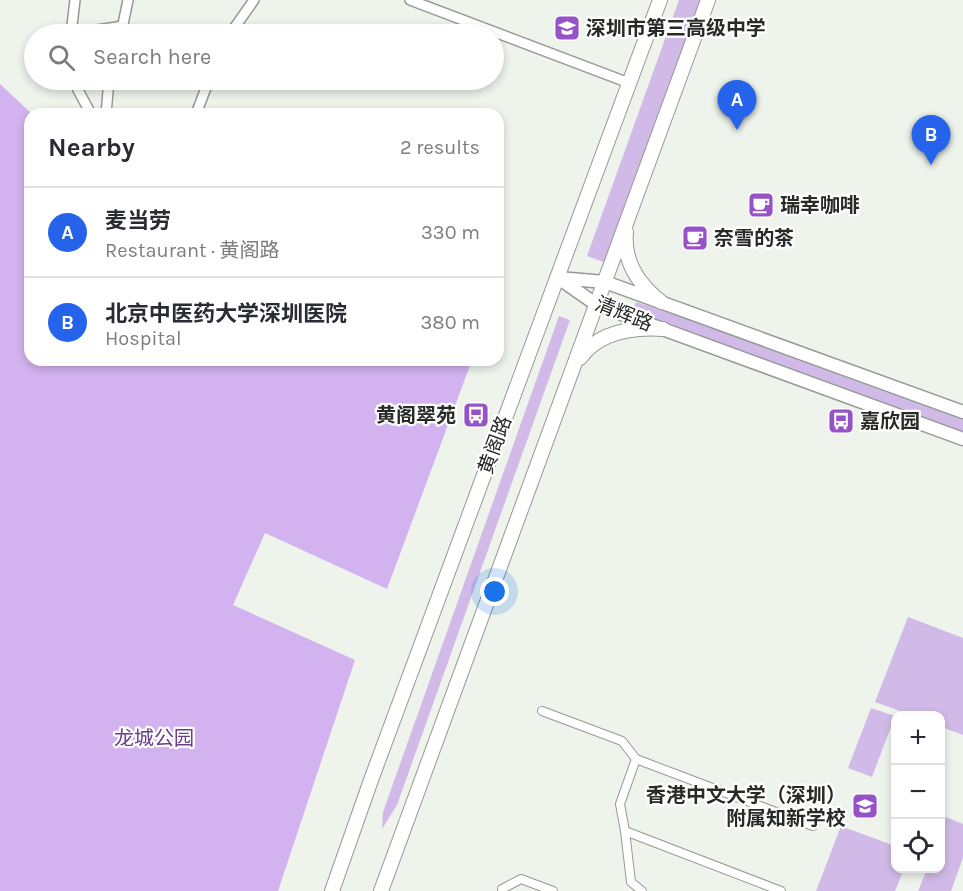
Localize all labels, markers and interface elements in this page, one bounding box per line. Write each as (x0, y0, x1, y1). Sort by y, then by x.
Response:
school or university icon: 深圳市第三高级中学 (552, 13, 582, 43)
place label: 深圳市第三高级中学 (586, 17, 766, 40)
search box (24, 24, 504, 90)
icon: search (45, 41, 78, 74)
text: Search here (93, 44, 211, 70)
pin: A (718, 80, 756, 130)
pin: B (912, 116, 950, 165)
text: Nearby (48, 132, 135, 163)
text: 2 results (400, 136, 480, 159)
cafe icon: 瑞幸咖啡 (746, 190, 776, 220)
place label: 瑞幸咖啡 (780, 194, 860, 217)
text: 麦当劳 (105, 208, 171, 234)
text: A (61, 221, 74, 244)
text: 330 m (421, 221, 480, 244)
cafe icon: 奈雪的茶 (680, 223, 710, 253)
place label: 奈雪的茶 (714, 227, 794, 250)
text: Restaurant · 黄阁路 (105, 239, 280, 262)
street label: 清辉路 (592, 292, 656, 336)
text: 北京中医药大学深圳医院 (105, 301, 347, 327)
text: B (61, 311, 74, 334)
text: 380 m (421, 311, 480, 334)
text: Hospital (105, 327, 182, 350)
bus stop icon: 黄阁翠苑 (461, 400, 491, 430)
place label: 黄阁翠苑 (376, 404, 456, 427)
bus stop icon: 嘉欣园 (826, 406, 856, 436)
place label: 嘉欣园 (860, 410, 920, 433)
street label: 黄阁路 (474, 413, 516, 477)
your location (480, 577, 509, 606)
map controls (891, 711, 945, 873)
button: + (891, 711, 945, 765)
park label: 龙城公园 (114, 727, 194, 750)
button: − (891, 765, 945, 819)
place label: 香港中文大学（深圳） 附属知新学校 (646, 784, 846, 830)
school or university icon: 香港中文大学（深圳） 附属知新学校 (850, 791, 880, 821)
button: locate (891, 819, 945, 873)

